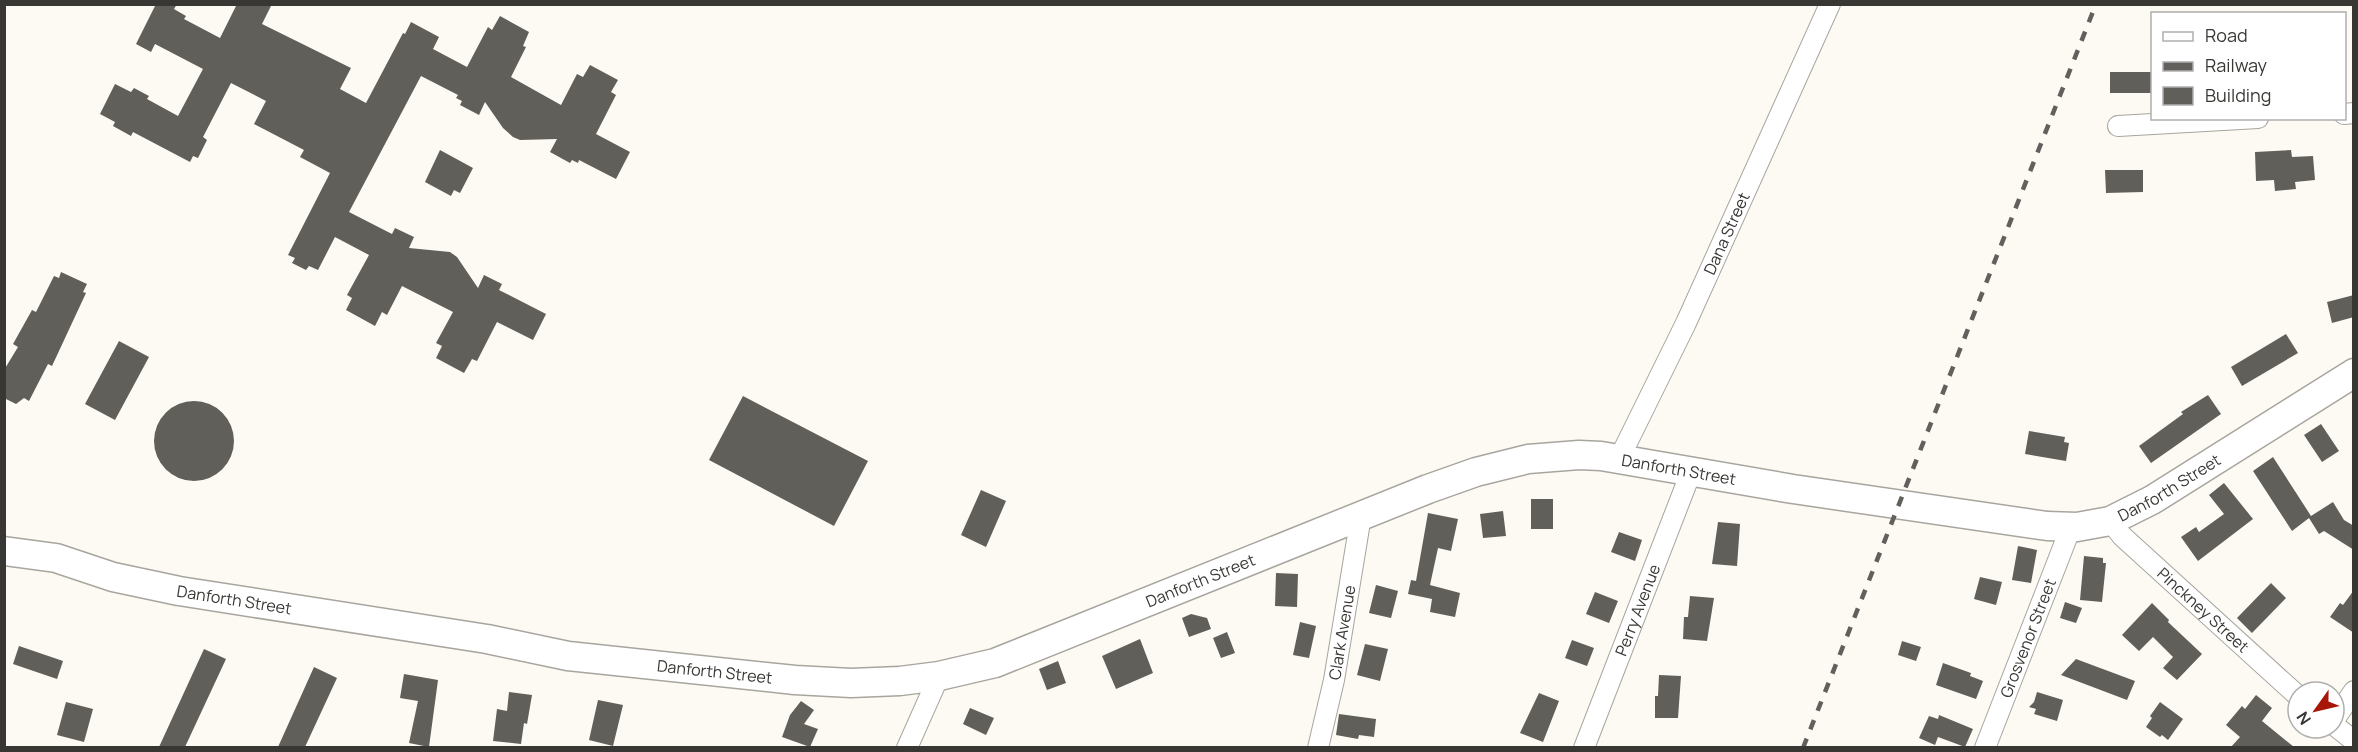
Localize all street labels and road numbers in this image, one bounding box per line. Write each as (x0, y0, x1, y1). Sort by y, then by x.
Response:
street label: Dana Street (1698, 189, 1755, 278)
street label: Danforth Street (1620, 449, 1738, 490)
street label: Danforth Street (2114, 449, 2225, 526)
street label: Danforth Street (1142, 549, 1258, 612)
street label: Perry Avenue (1610, 561, 1665, 659)
street label: Pinckney Street (2153, 562, 2254, 657)
street label: Grosvenor Street (1995, 575, 2061, 701)
street label: Danforth Street (175, 580, 293, 619)
street label: Clark Avenue (1323, 583, 1360, 682)
street label: Danforth Street (656, 654, 773, 689)

